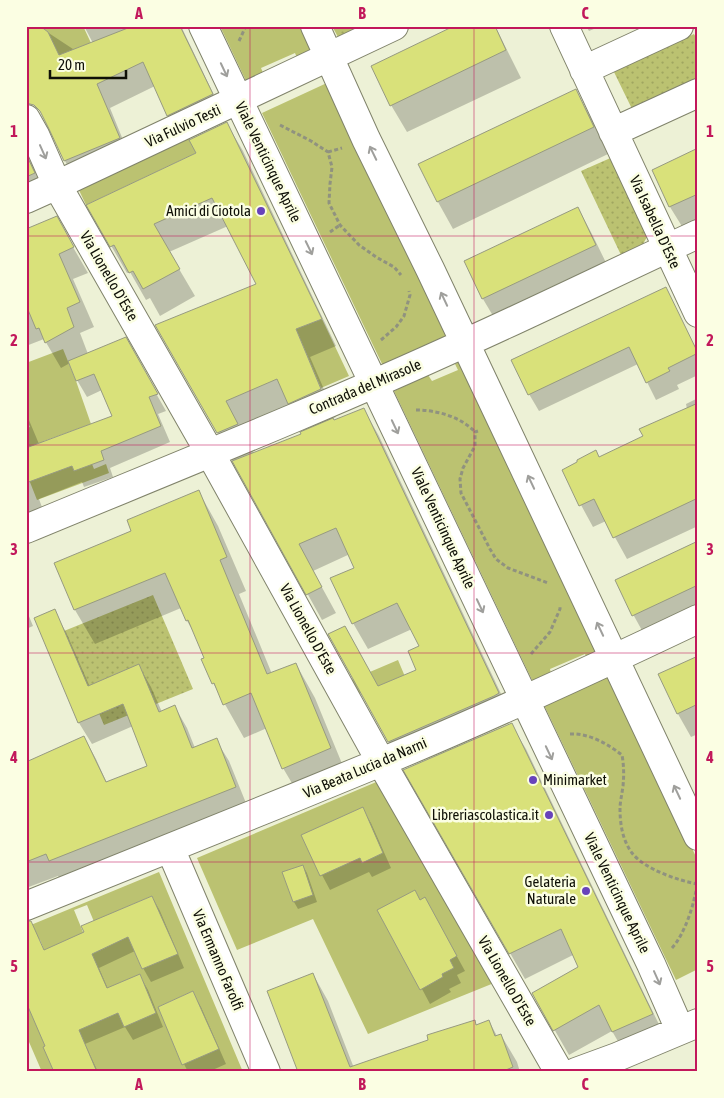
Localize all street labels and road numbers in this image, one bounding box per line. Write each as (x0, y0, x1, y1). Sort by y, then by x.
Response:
street label: Viale Venticinque Aprile (232, 99, 305, 225)
street label: Via Fulvio Testi (142, 101, 223, 150)
street label: Via Isabella D'Este (627, 173, 684, 271)
street label: Via Lionello D'Este (77, 228, 142, 324)
street label: Contrada del Mirasole (306, 355, 424, 418)
street label: Viale Venticinque Aprile (408, 465, 479, 591)
street label: Via Lionello D'Este (277, 581, 340, 677)
street label: Via Beata Lucia da Narni (301, 734, 429, 801)
street label: Viale Venticinque Aprile (581, 830, 654, 956)
street label: Via Ermanno Farolfi (190, 907, 247, 1013)
street label: Via Lionello D'Este (475, 933, 540, 1029)

